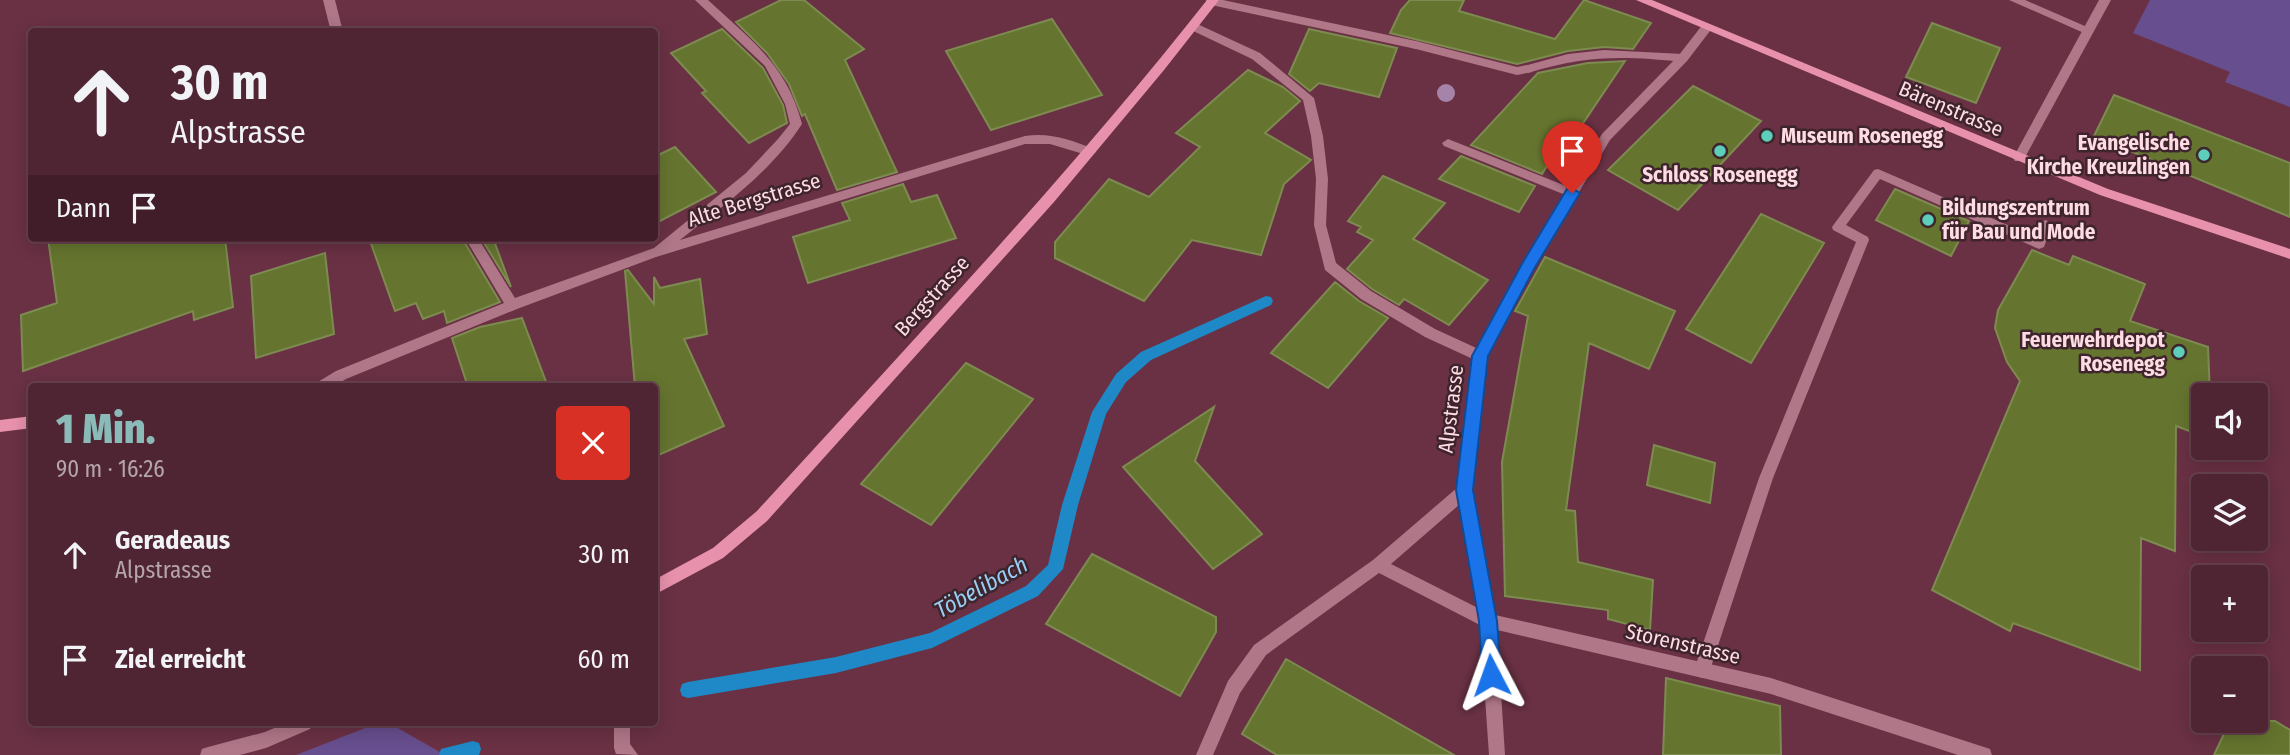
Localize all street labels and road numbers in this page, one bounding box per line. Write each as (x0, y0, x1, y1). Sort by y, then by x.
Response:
street label: Bärenstrasse (1895, 75, 2007, 143)
street label: Alte Bergstrasse (684, 167, 824, 233)
street label: Bergstrasse (889, 250, 975, 342)
street label: Alpstrasse (1433, 363, 1469, 455)
street label: Storenstrasse (1623, 618, 1743, 670)

